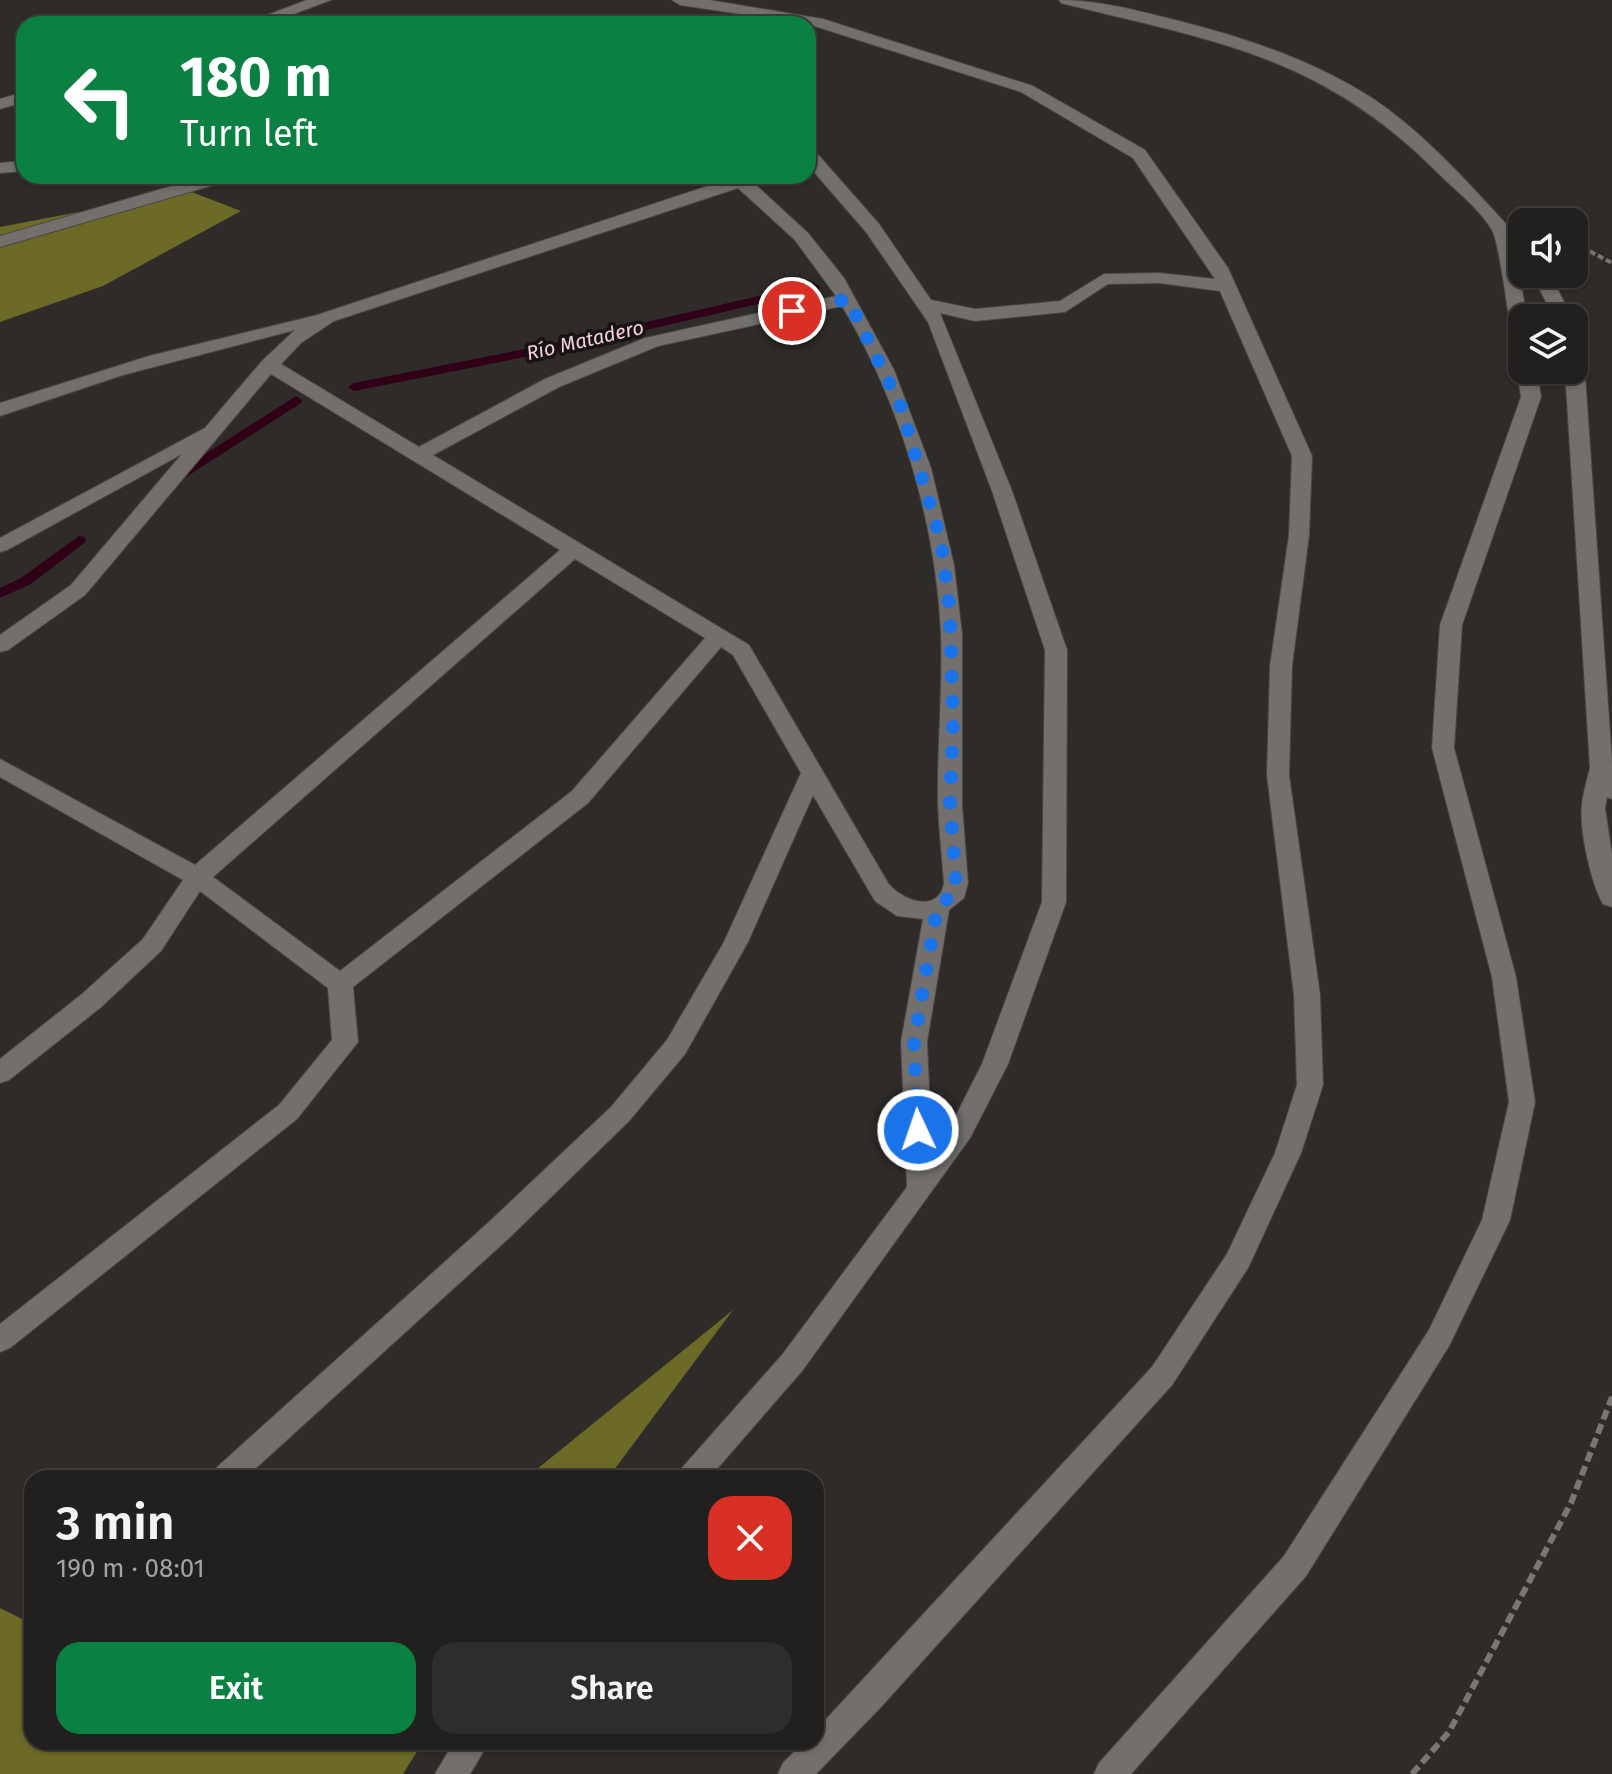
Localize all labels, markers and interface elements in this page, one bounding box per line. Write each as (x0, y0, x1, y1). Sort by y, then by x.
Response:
text: 180 m (180, 44, 332, 111)
icon: left (48, 48, 152, 152)
text: Turn left (180, 112, 318, 156)
map controls (1508, 208, 1588, 384)
button: sound (1508, 208, 1588, 288)
pin (758, 277, 826, 345)
icon: arrive (770, 289, 814, 333)
button: layers (1508, 304, 1588, 384)
water label: Río Matadero (524, 315, 646, 365)
position arrow (876, 1088, 960, 1172)
text: 3 min (56, 1494, 174, 1552)
button: close (708, 1496, 792, 1580)
text: 190 m · 08:01 (56, 1553, 205, 1584)
button: Exit (56, 1642, 416, 1734)
button: Share (432, 1642, 792, 1734)

